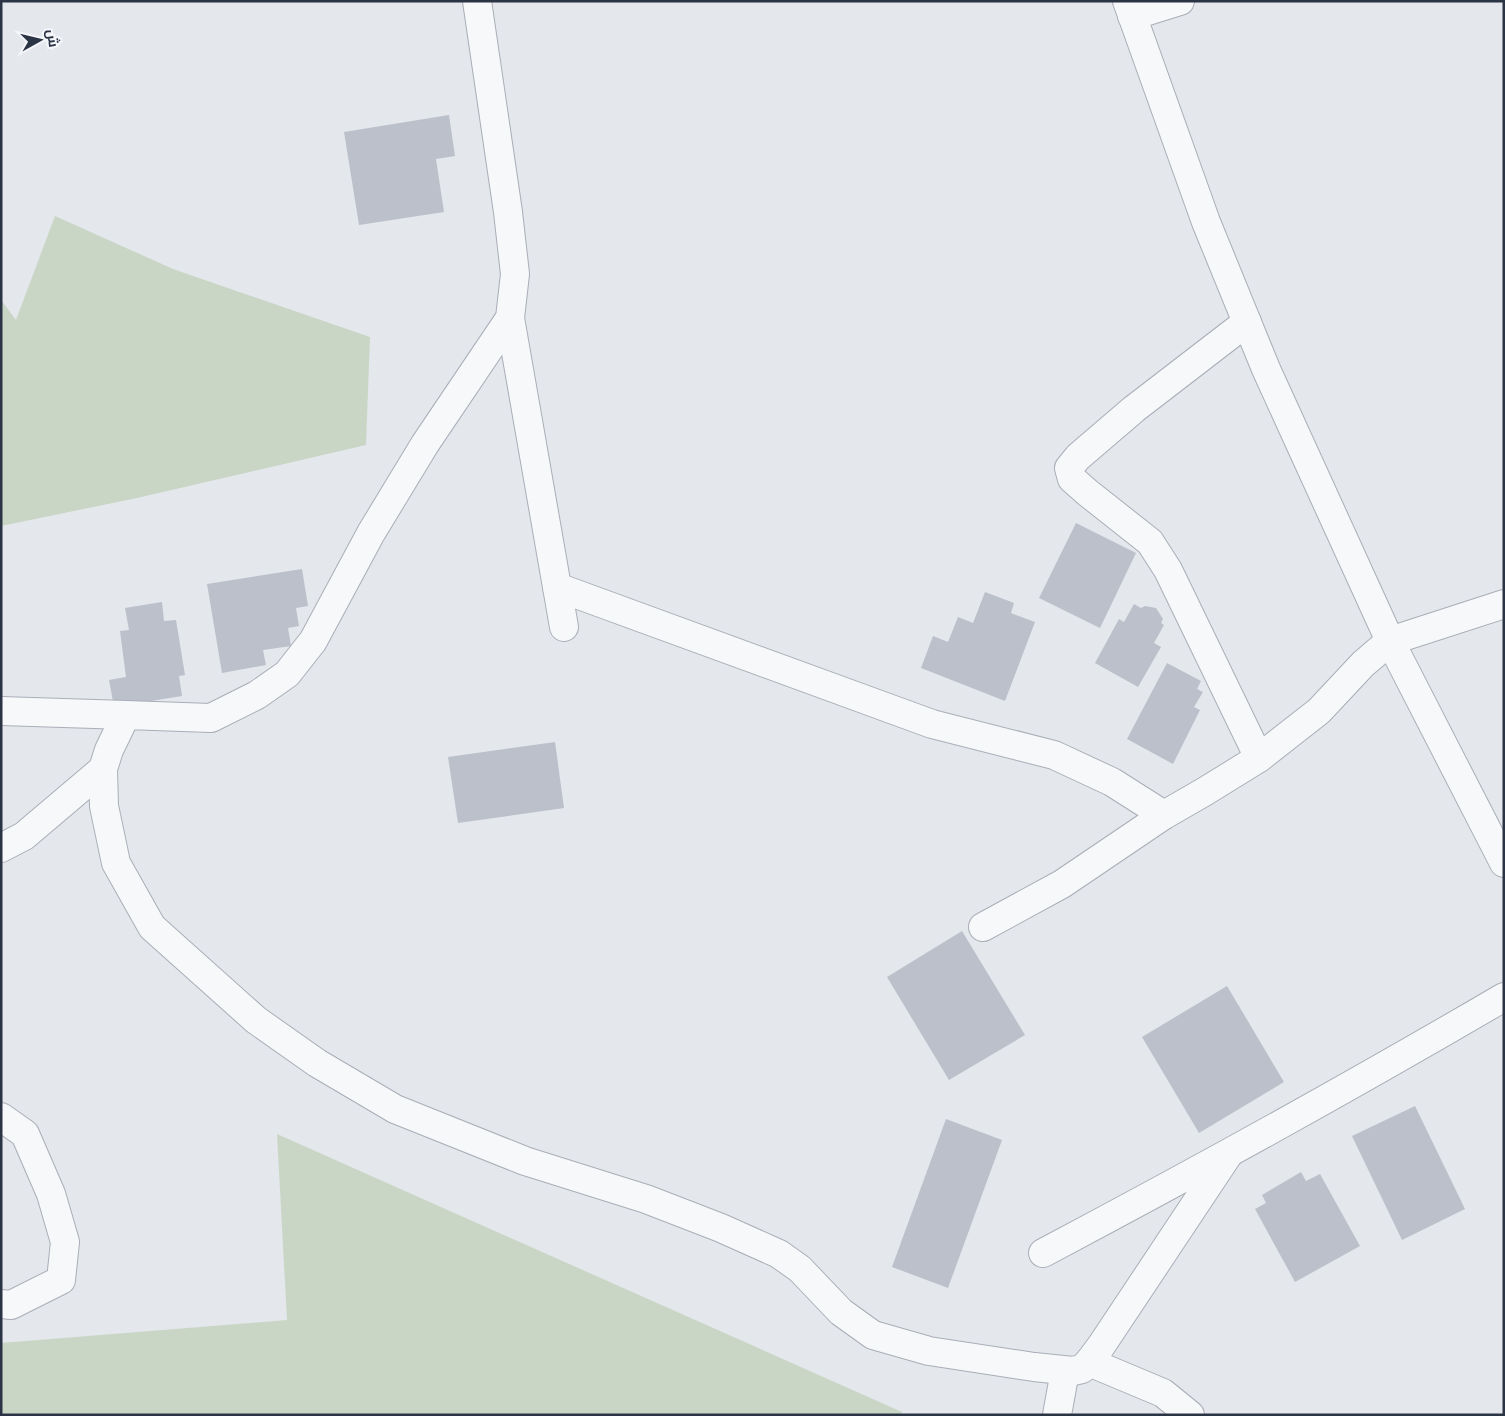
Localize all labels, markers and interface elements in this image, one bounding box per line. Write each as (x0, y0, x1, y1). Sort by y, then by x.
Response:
north arrow (15, 15, 65, 65)
text: ش (43, 28, 63, 48)

